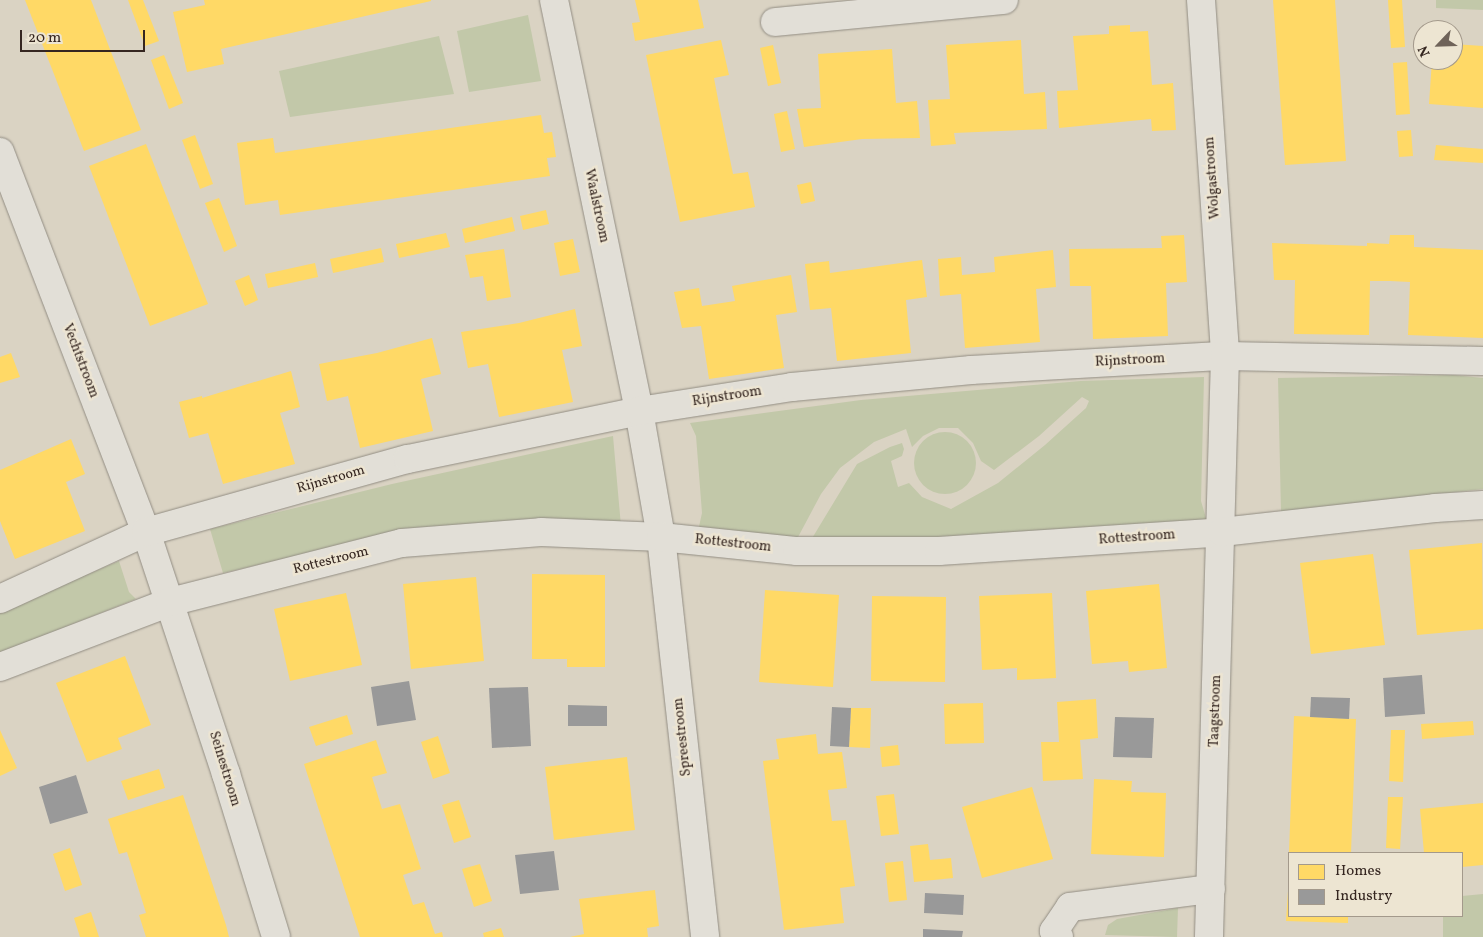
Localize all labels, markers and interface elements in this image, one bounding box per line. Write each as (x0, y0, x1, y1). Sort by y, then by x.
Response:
scale bar (22, 20, 148, 52)
north arrow (1413, 20, 1463, 70)
text: 20 m (28, 28, 61, 49)
text: N (1414, 42, 1436, 59)
street label: Wolgastroom (1202, 136, 1224, 220)
street label: Waalstroom (580, 167, 612, 245)
street label: Vechtstroom (58, 322, 102, 400)
street label: Rijnstroom (1095, 351, 1165, 371)
street label: Rijnstroom (691, 383, 763, 411)
street label: Rijnstroom (295, 462, 367, 498)
street label: Rottestroom (1098, 527, 1176, 549)
street label: Rottestroom (694, 532, 772, 556)
street label: Rottestroom (292, 544, 370, 578)
street label: Taagstroom (1206, 674, 1226, 748)
street label: Spreestroom (671, 697, 695, 777)
street label: Seinestroom (205, 729, 243, 809)
legend (1288, 852, 1463, 917)
text: Homes (1335, 861, 1381, 882)
text: Industry (1335, 886, 1392, 907)

